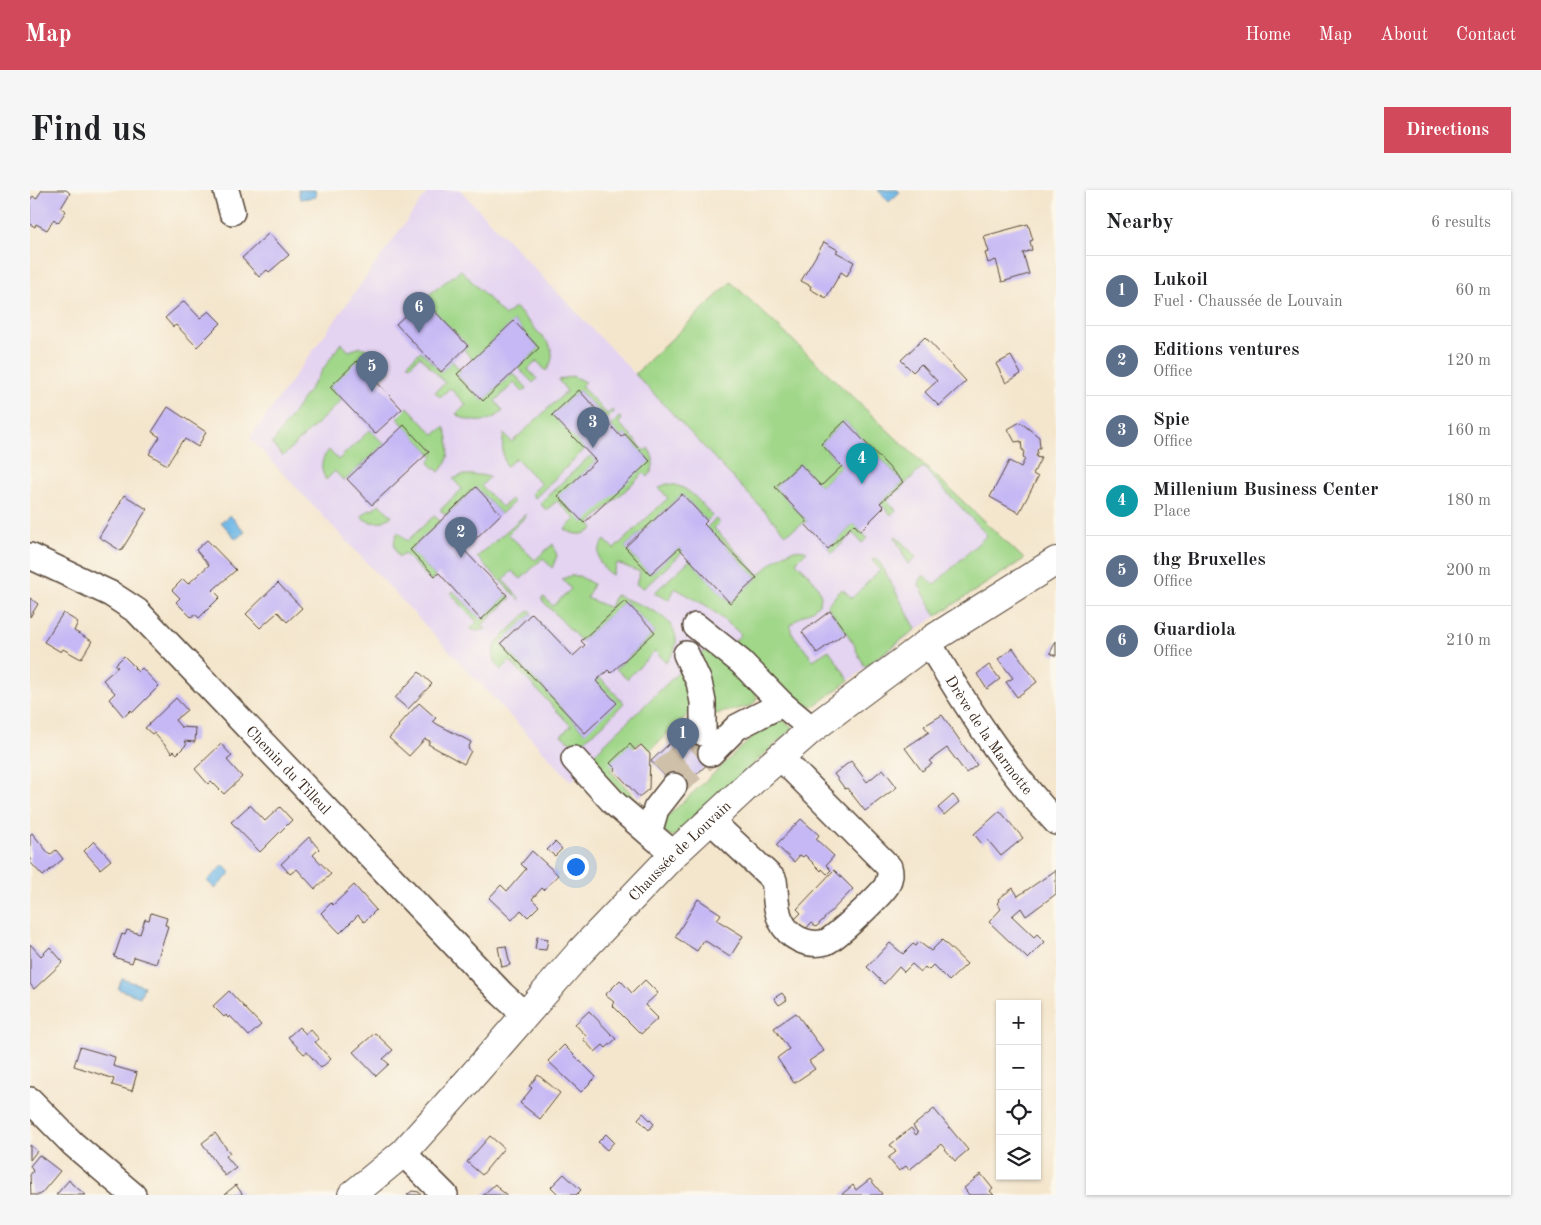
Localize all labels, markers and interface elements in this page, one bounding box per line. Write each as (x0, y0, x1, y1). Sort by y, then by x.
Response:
text: Map (25, 23, 72, 47)
text: Home (1245, 26, 1291, 44)
text: Map (1319, 26, 1352, 44)
text: About (1380, 26, 1428, 44)
text: Contact (1456, 26, 1516, 44)
button: Directions (1384, 107, 1511, 153)
text: Find us (30, 113, 146, 148)
text: Nearby (1106, 212, 1174, 233)
text: 6 results (1431, 215, 1491, 231)
text: Lukoil (1153, 271, 1208, 290)
text: 1 (1117, 283, 1127, 299)
text: 60 m (1455, 283, 1491, 299)
pin: 6 (403, 292, 435, 333)
text: Fuel · Chaussée de Louvain (1153, 294, 1343, 310)
text: Editions ventures (1153, 341, 1299, 360)
pin: 5 (356, 351, 388, 392)
text: 2 (1117, 353, 1127, 369)
text: 120 m (1446, 353, 1491, 369)
text: Office (1153, 364, 1192, 380)
pin: 3 (577, 407, 609, 448)
text: Spie (1153, 411, 1190, 430)
text: 3 (1117, 423, 1127, 439)
text: 160 m (1446, 423, 1491, 439)
text: Office (1153, 434, 1192, 450)
pin: 4 (846, 443, 878, 484)
text: Millenium Business Center (1153, 481, 1379, 500)
text: 4 (1117, 493, 1127, 509)
text: 180 m (1446, 493, 1491, 509)
text: Place (1153, 504, 1190, 520)
pin: 2 (445, 517, 477, 558)
text: thg Bruxelles (1153, 551, 1266, 570)
text: 5 (1117, 563, 1127, 579)
text: 200 m (1446, 563, 1491, 579)
text: Office (1153, 574, 1192, 590)
text: Guardiola (1153, 621, 1236, 640)
text: 6 (1117, 633, 1127, 649)
text: 210 m (1446, 633, 1491, 649)
text: Office (1153, 644, 1192, 660)
street label: Drève de la Marmotte (942, 674, 1035, 798)
pin: 1 (667, 718, 699, 759)
street label: Chemin du Tilleul (242, 724, 333, 818)
street label: Chaussée de Louvain (627, 799, 735, 905)
your location (563, 854, 589, 880)
map controls (996, 1000, 1041, 1180)
button: + (996, 1000, 1041, 1045)
button: − (996, 1045, 1041, 1090)
button: locate (996, 1090, 1041, 1135)
button: layers (996, 1135, 1041, 1180)

